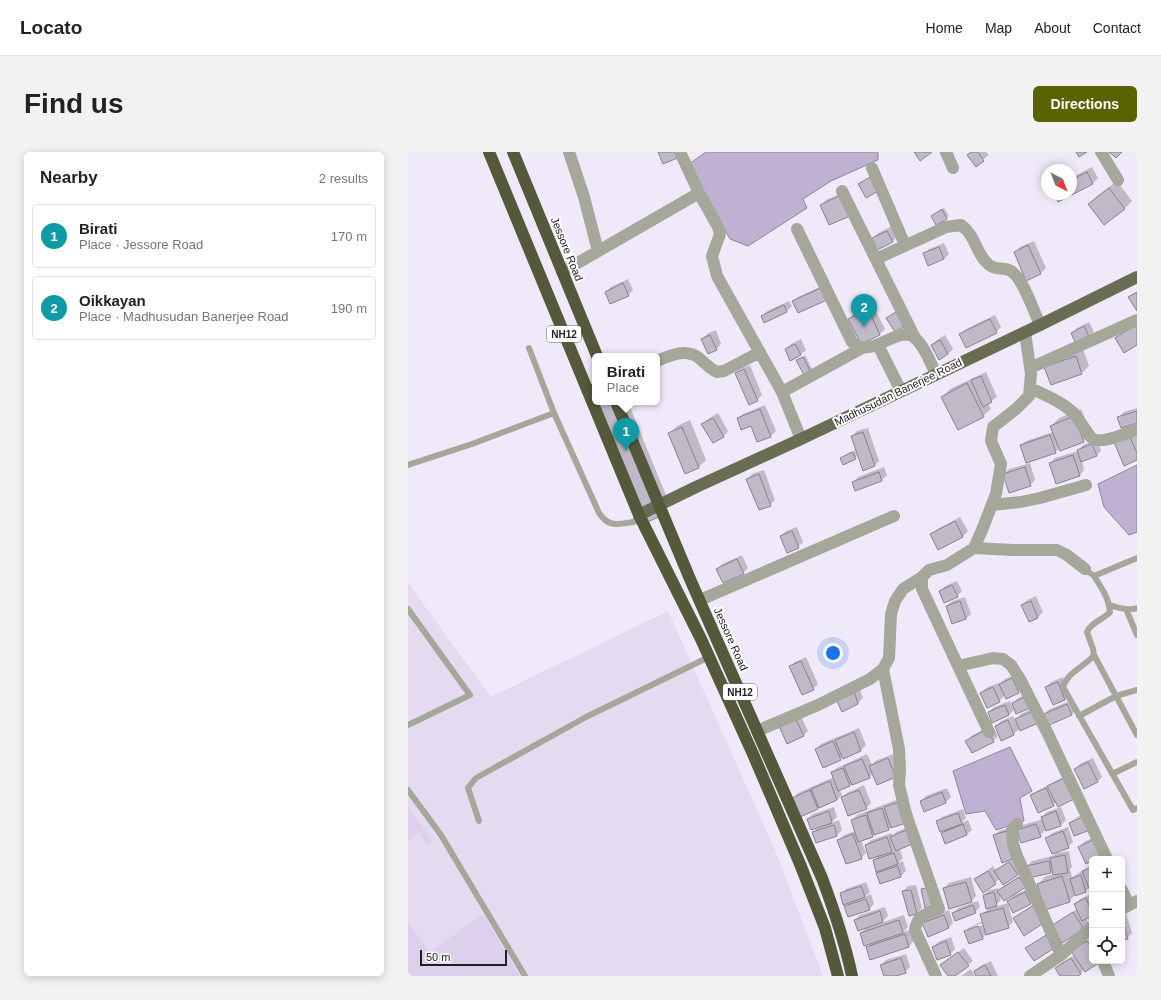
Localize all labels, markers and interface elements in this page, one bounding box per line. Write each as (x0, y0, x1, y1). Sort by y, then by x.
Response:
text: Locato (20, 17, 82, 38)
text: Home (926, 20, 963, 36)
text: Map (985, 20, 1012, 36)
text: About (1034, 20, 1071, 36)
text: Contact (1093, 20, 1141, 36)
button: Directions (1033, 86, 1137, 122)
text: Find us (24, 88, 124, 119)
north arrow (1041, 164, 1077, 200)
text: Nearby (40, 168, 98, 187)
text: 2 results (319, 171, 368, 186)
street label: Jessore Road (549, 215, 585, 283)
text: Birati (79, 220, 117, 237)
text: 1 (50, 229, 58, 244)
text: 170 m (331, 229, 367, 244)
text: Place · Jessore Road (79, 237, 203, 252)
text: Oikkayan (79, 292, 146, 309)
pin: 2 (851, 294, 877, 327)
text: 2 (50, 301, 58, 316)
text: 190 m (331, 301, 367, 316)
text: Place · Madhusudan Banerjee Road (79, 309, 289, 324)
road number: NH12 (547, 326, 581, 342)
popup (592, 353, 660, 405)
street label: Madhusudan Banerjee Road (832, 356, 964, 428)
text: Birati (607, 363, 645, 380)
text: Place (607, 380, 639, 395)
pin: 1 (613, 418, 639, 451)
street label: Jessore Road (712, 606, 750, 672)
your location (823, 643, 843, 663)
road number: NH12 (723, 684, 757, 700)
map controls (1089, 856, 1125, 964)
button: + (1089, 856, 1125, 892)
button: − (1089, 892, 1125, 928)
button: locate (1089, 928, 1125, 964)
scale bar (420, 948, 507, 967)
text: 50 m (426, 951, 450, 963)

